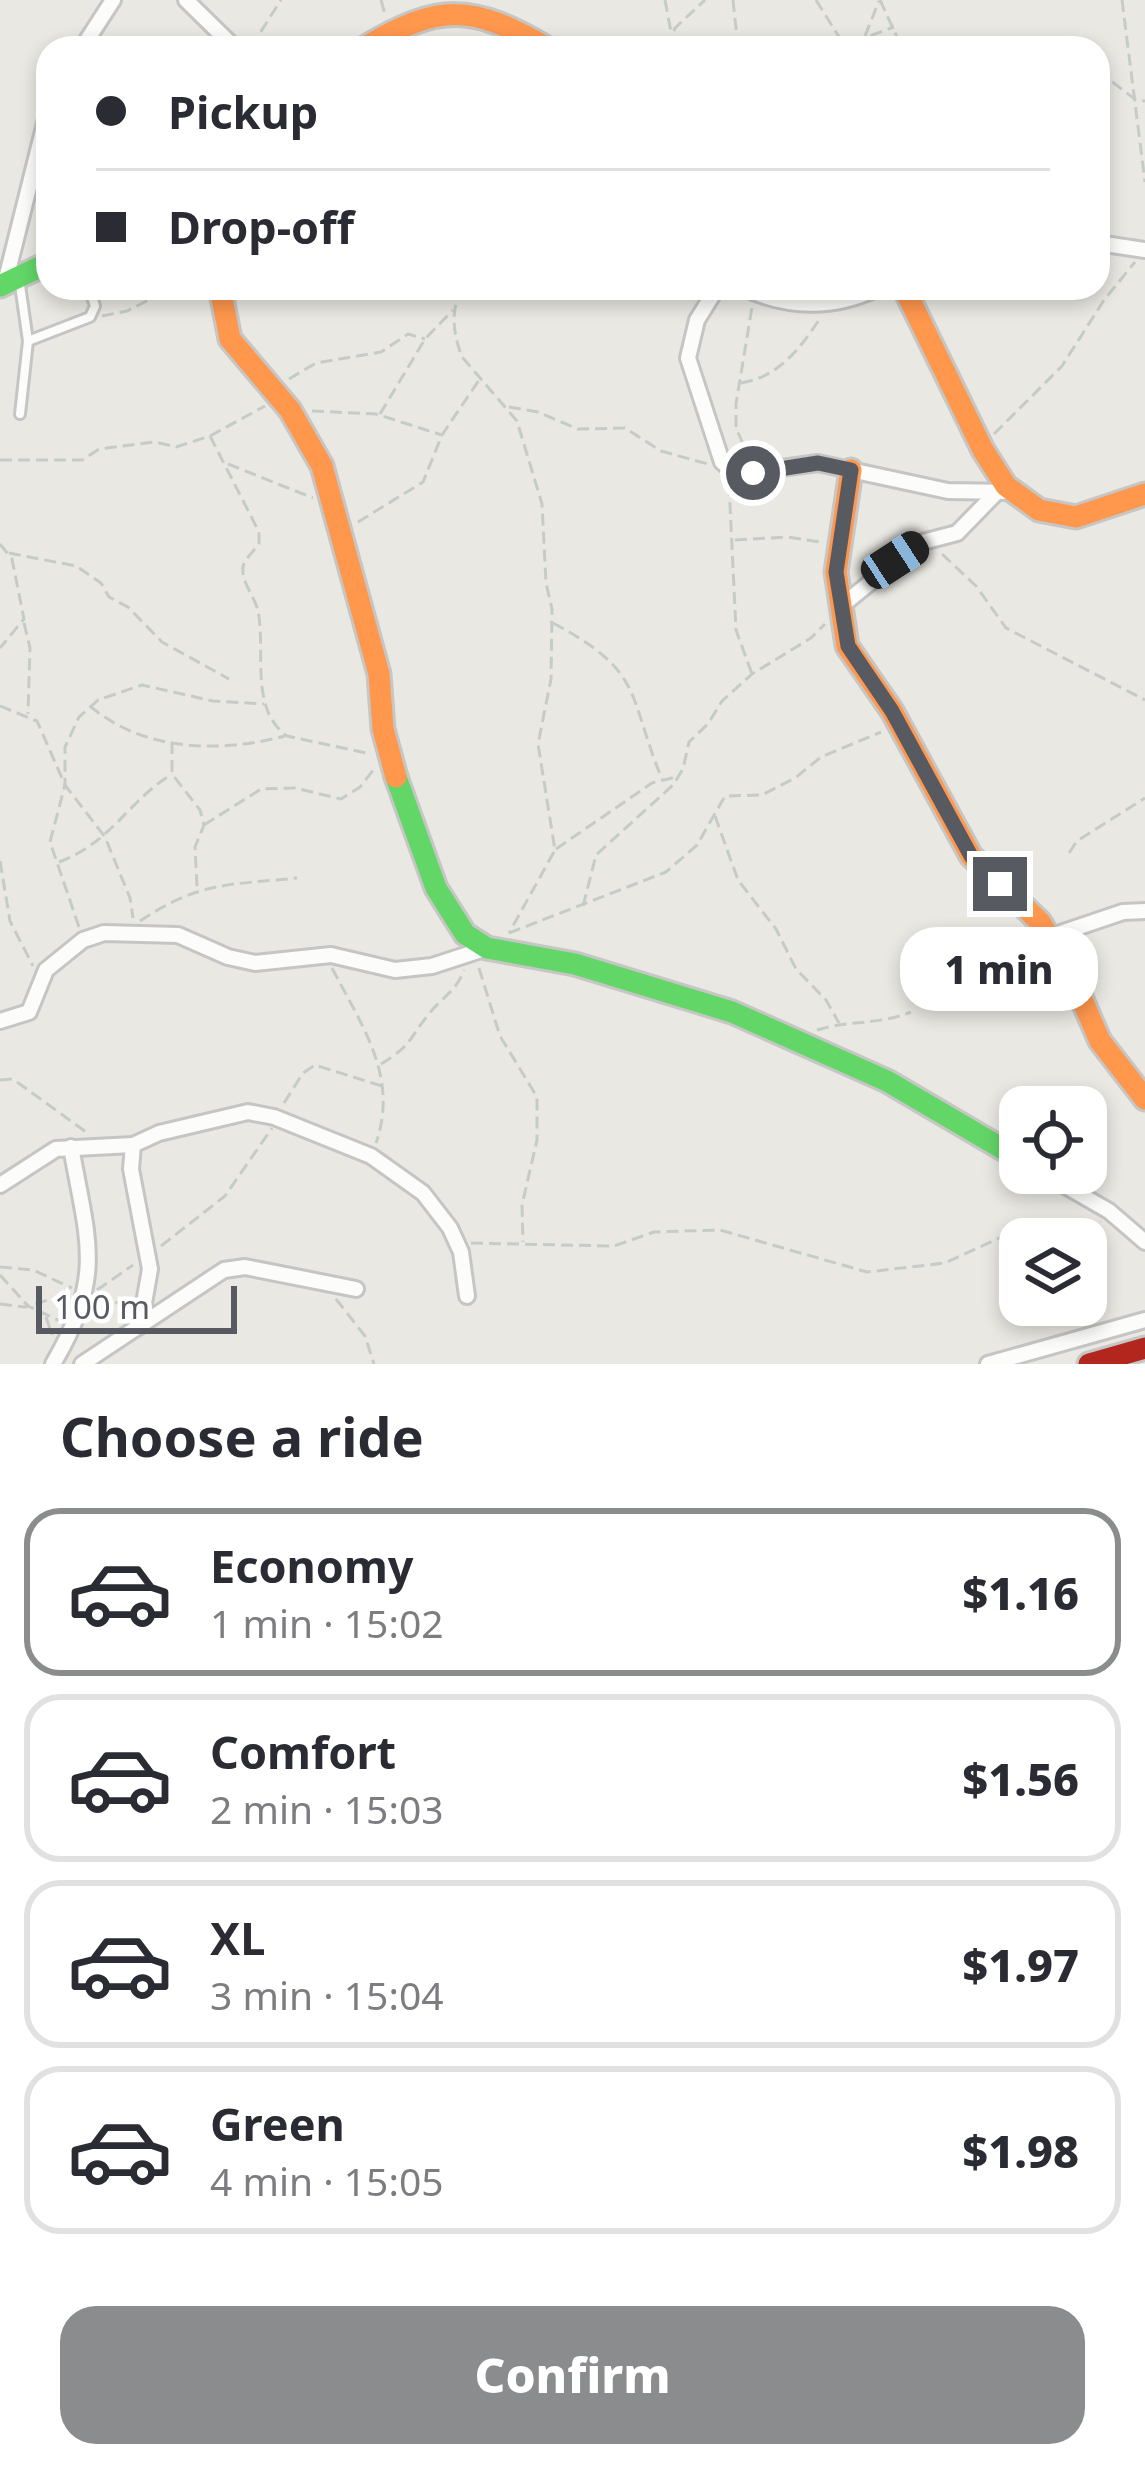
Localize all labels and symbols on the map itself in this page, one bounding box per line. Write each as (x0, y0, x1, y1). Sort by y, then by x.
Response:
route start (726, 446, 780, 500)
car (855, 525, 935, 595)
route end (973, 857, 1027, 911)
callout: 1 min (901, 926, 1099, 1010)
scale bar (36, 1280, 237, 1333)

